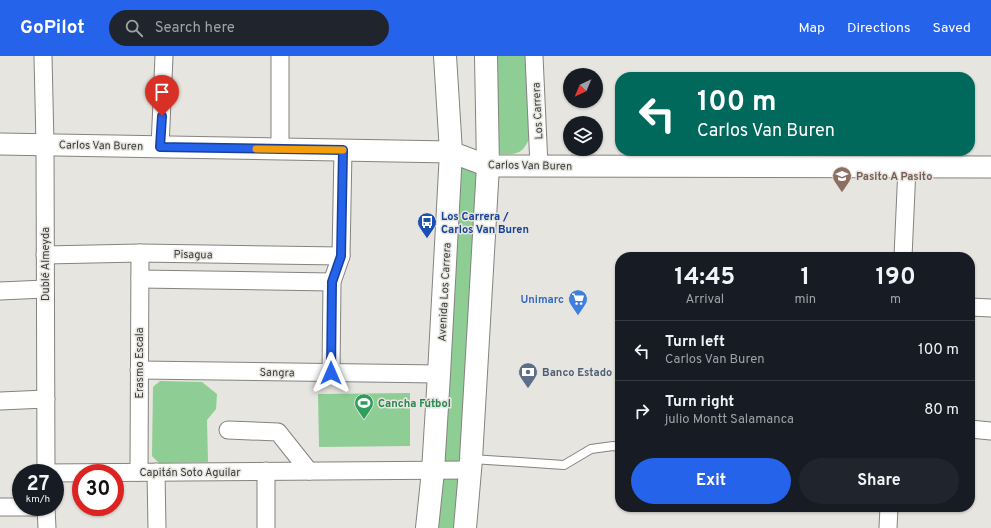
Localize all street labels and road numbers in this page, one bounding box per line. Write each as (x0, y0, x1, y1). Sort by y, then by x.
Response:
street label: Los Carrera (530, 82, 546, 140)
street label: Carlos Van Buren (59, 138, 143, 154)
street label: Carlos Van Buren (488, 158, 572, 174)
street label: Dublé Almeyda (39, 227, 53, 301)
street label: Avenida Los Carrera (435, 242, 455, 342)
street label: Pisagua (173, 248, 213, 262)
street label: Erasmo Escala (133, 327, 147, 399)
street label: Sangra (259, 366, 295, 380)
street label: Capitán Soto Aguilar (139, 466, 241, 480)

